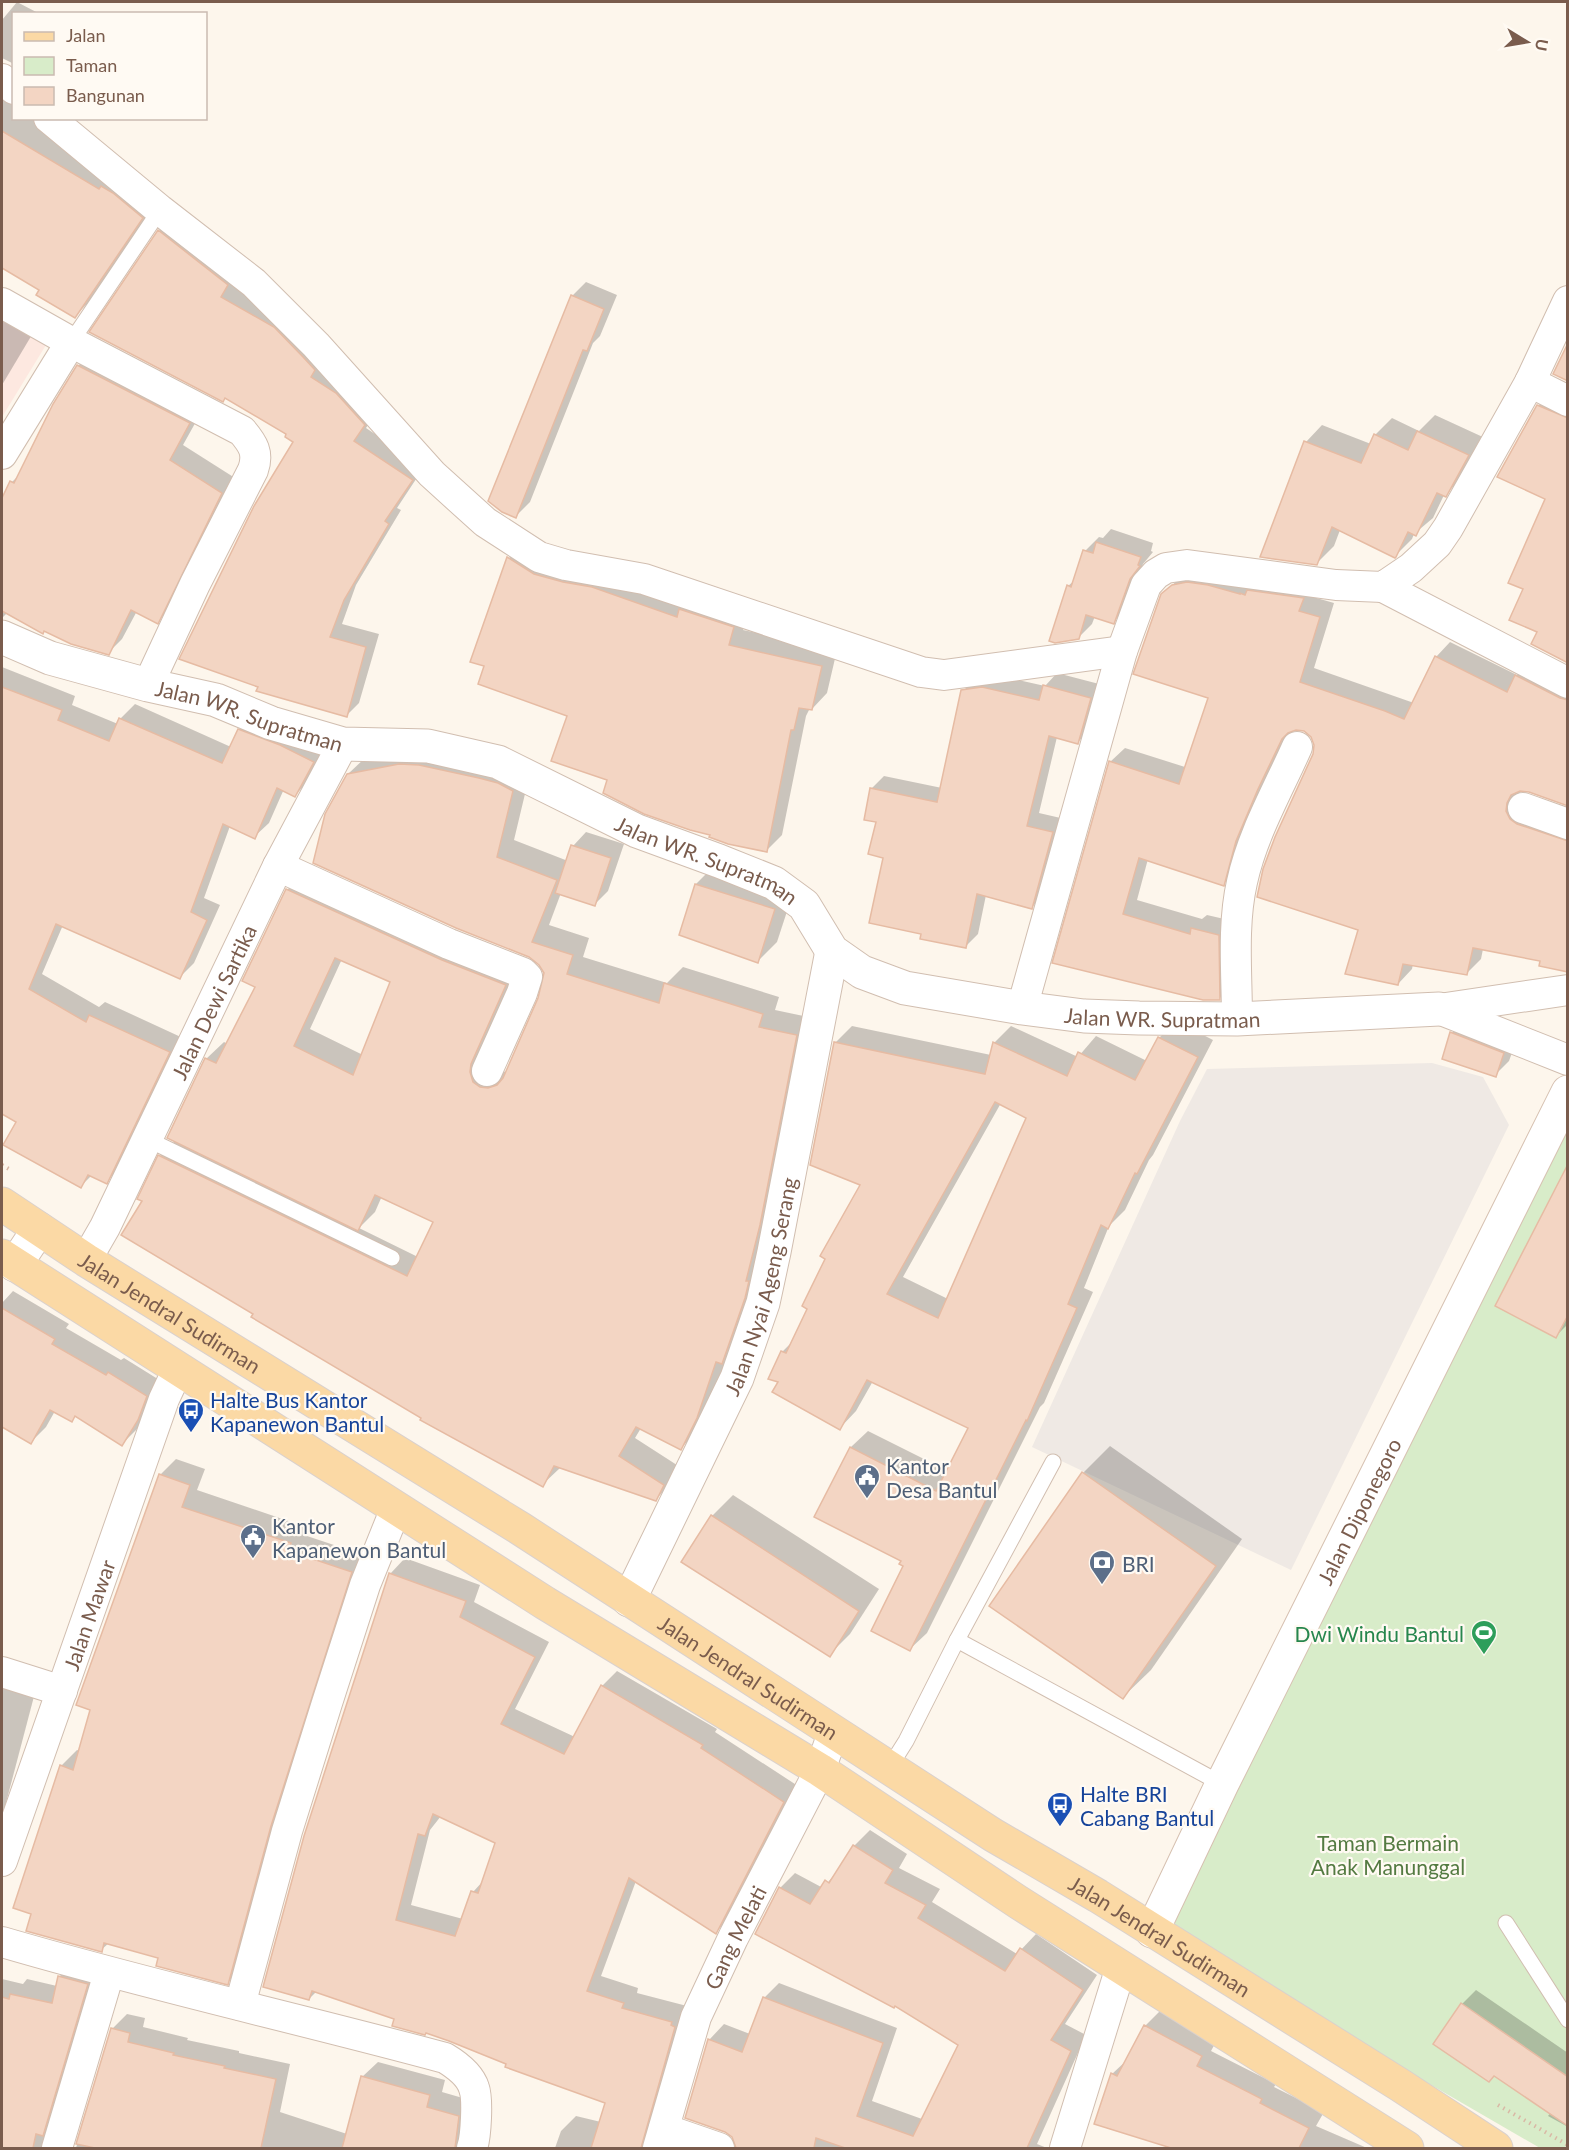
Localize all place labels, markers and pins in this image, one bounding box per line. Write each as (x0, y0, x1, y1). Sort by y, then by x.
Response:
place label: Halte Bus Kantor Kapanewon Bantul (210, 1387, 384, 1436)
bus stop icon: Halte Bus Kantor Kapanewon Bantul (176, 1396, 206, 1434)
place label: Kantor Desa Bantul (886, 1453, 997, 1502)
public building icon: Kantor Desa Bantul (852, 1462, 882, 1500)
place label: Kantor Kapanewon Bantul (272, 1513, 446, 1562)
public building icon: Kantor Kapanewon Bantul (238, 1522, 268, 1560)
bank icon: BRI (1087, 1548, 1117, 1586)
place label: BRI (1122, 1551, 1155, 1576)
sports icon: Dwi Windu Bantul (1469, 1618, 1499, 1656)
place label: Dwi Windu Bantul (1295, 1621, 1464, 1646)
place label: Halte BRI Cabang Bantul (1080, 1781, 1214, 1830)
bus stop icon: Halte BRI Cabang Bantul (1045, 1790, 1075, 1828)

